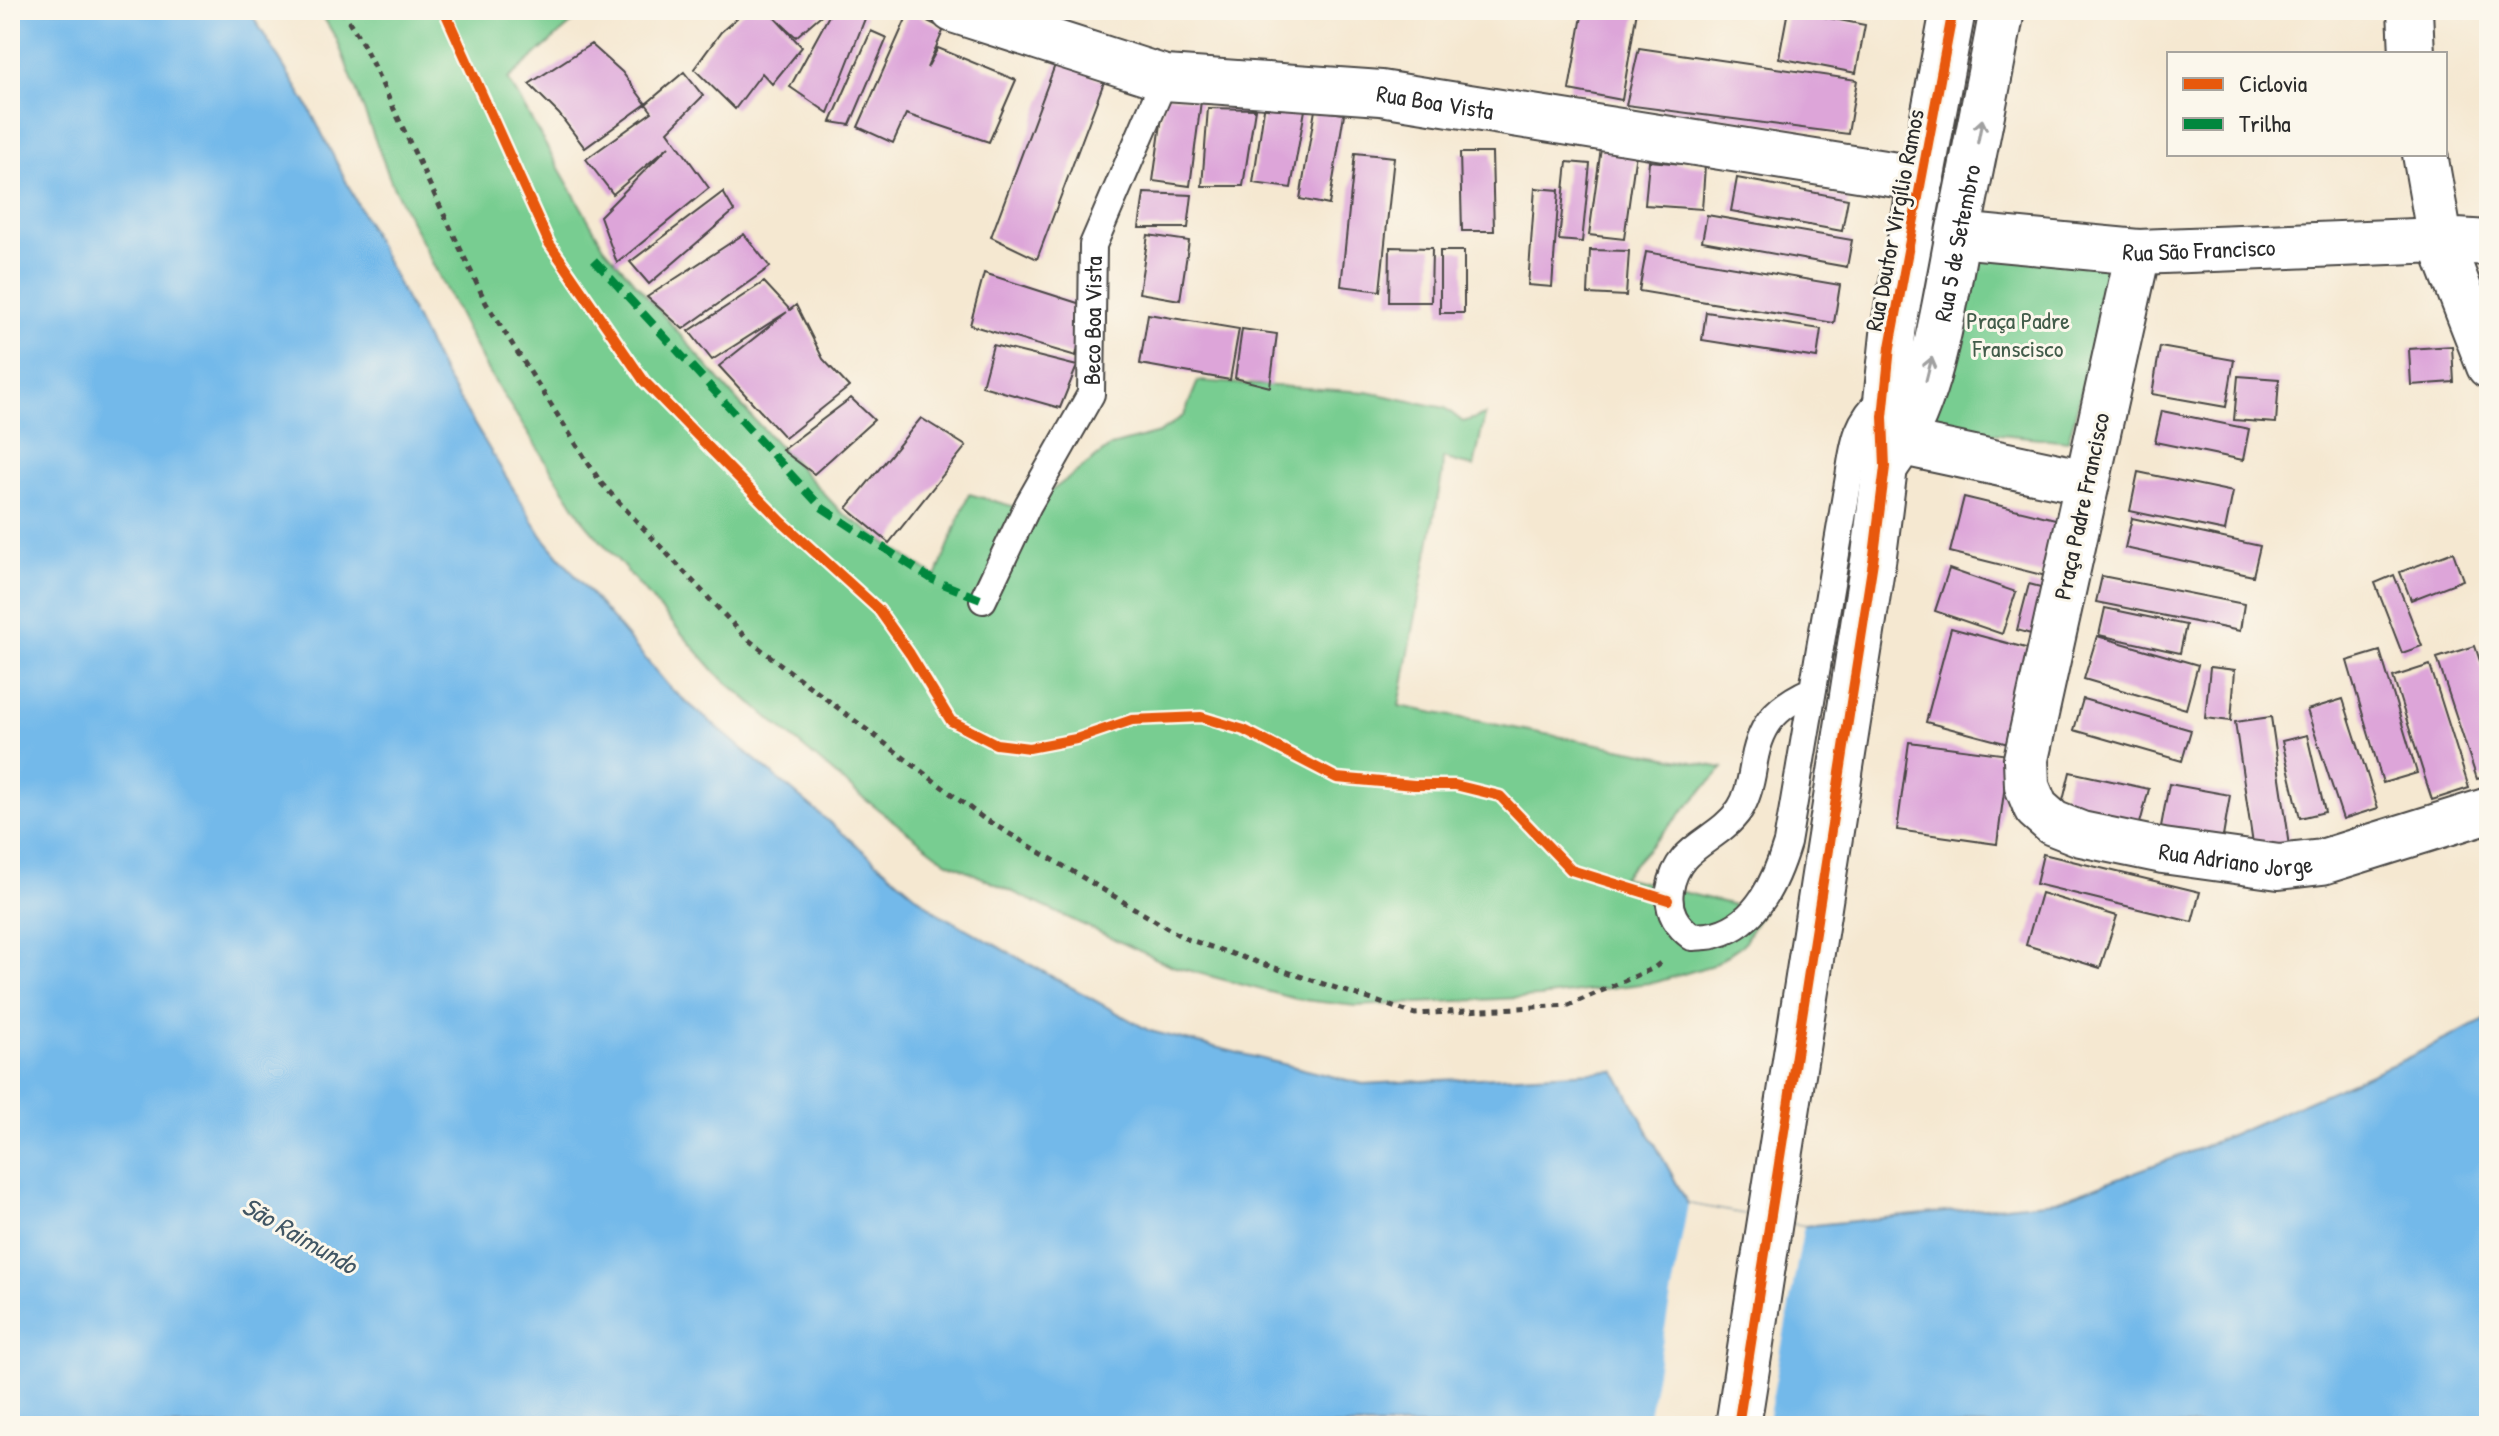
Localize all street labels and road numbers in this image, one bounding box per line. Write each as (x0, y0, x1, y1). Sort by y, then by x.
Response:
street label: Rua Boa Vista (1374, 77, 1496, 127)
street label: Rua Doutor Virgílio Ramos (1857, 106, 1931, 334)
street label: Rua 5 de Setembro (1926, 161, 1988, 324)
street label: Rua São Francisco (2121, 231, 2276, 268)
street label: Beco Boa Vista (1075, 256, 1109, 385)
street label: Praça Padre Francisco (2046, 409, 2117, 602)
street label: Rua Adriano Jorge (2157, 835, 2315, 883)

